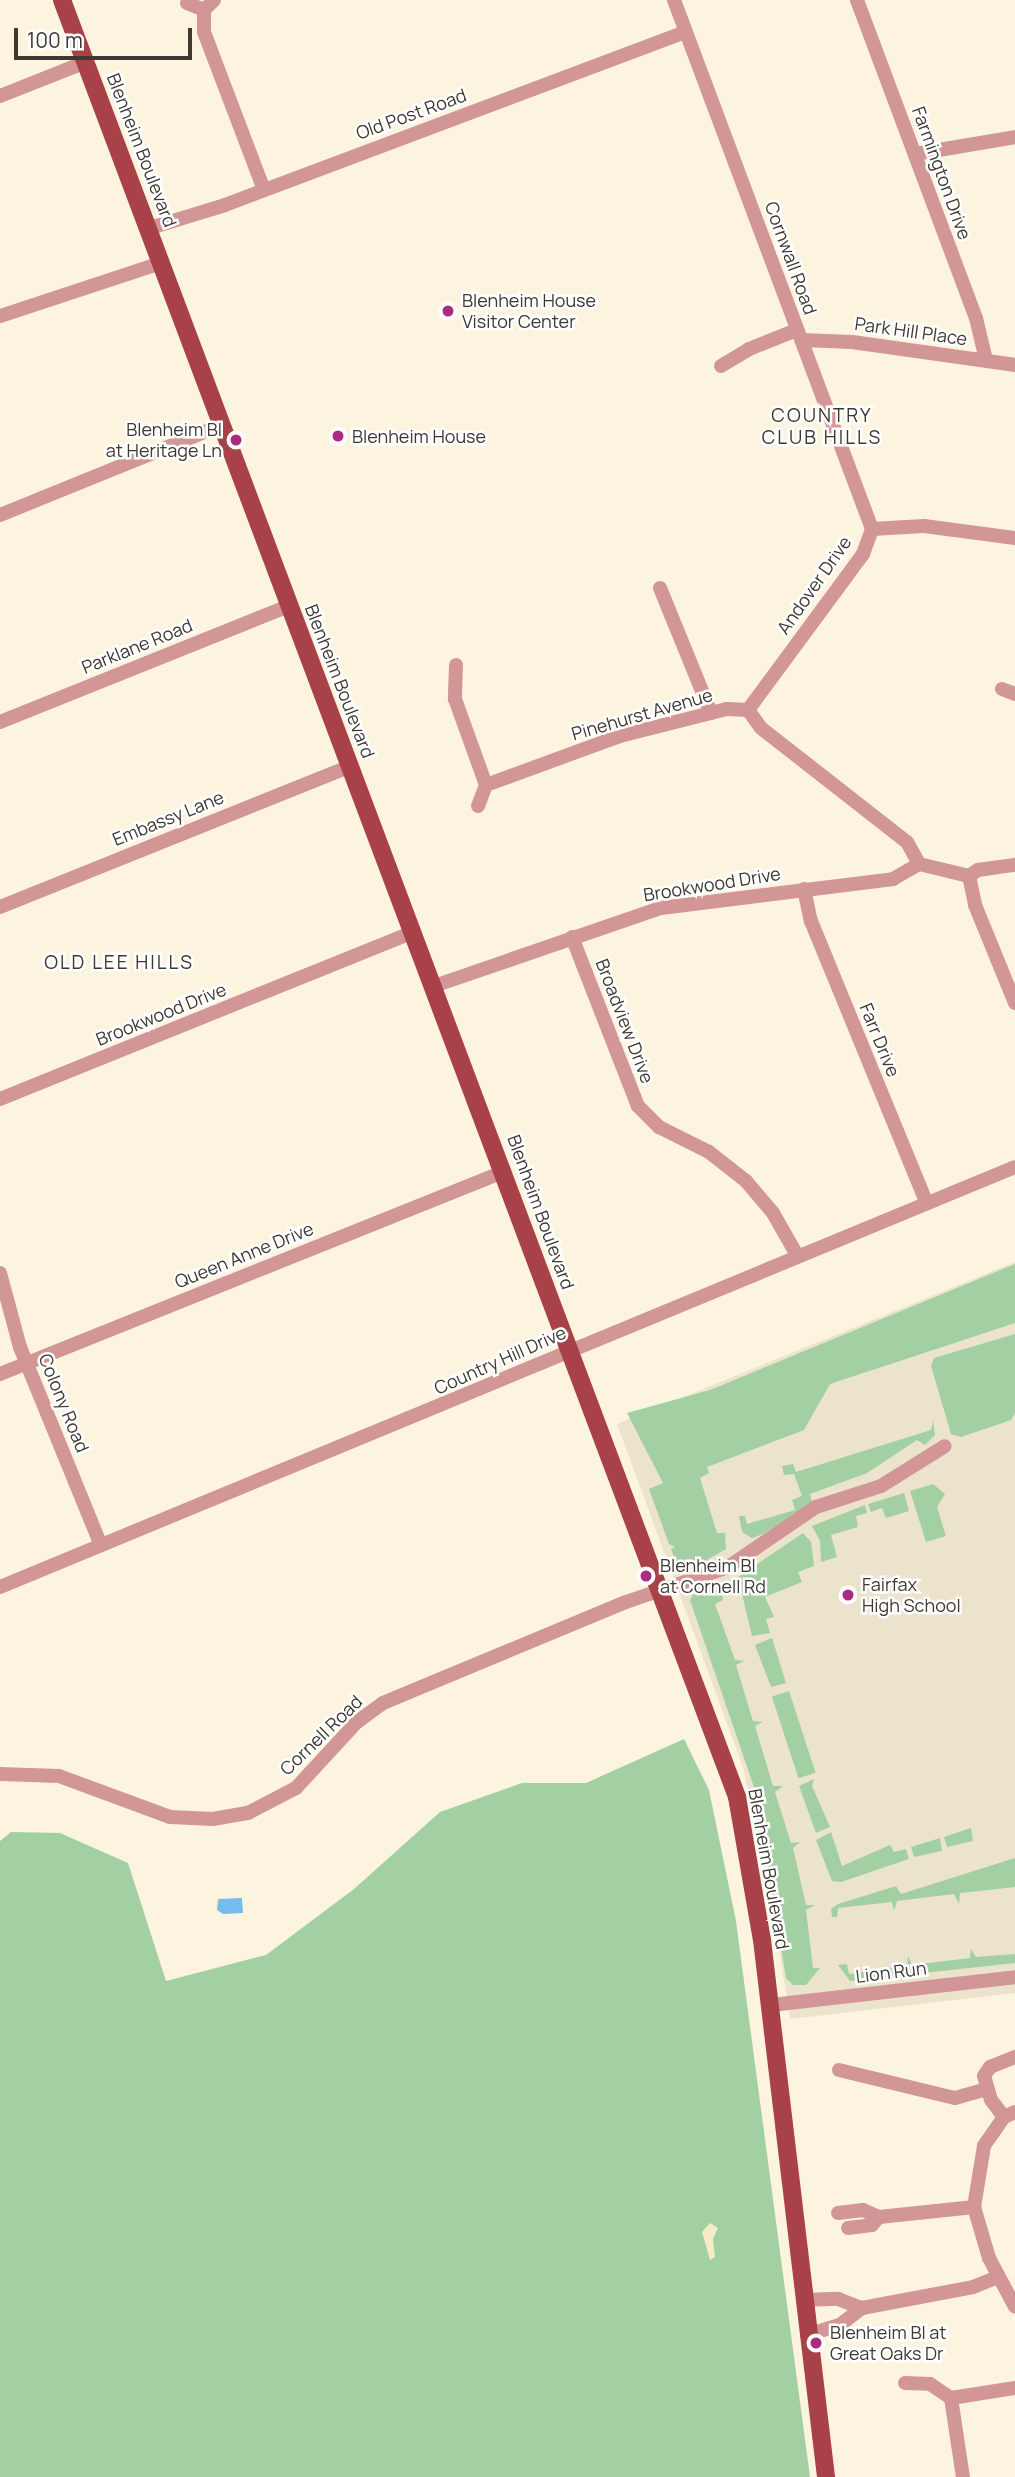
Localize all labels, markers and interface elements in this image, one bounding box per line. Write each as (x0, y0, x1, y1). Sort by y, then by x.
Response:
scale bar (18, 14, 196, 58)
text: 100 m (27, 26, 83, 54)
street label: Blenheim Boulevard (103, 70, 181, 230)
street label: Old Post Road (353, 84, 469, 144)
street label: Farmington Drive (908, 104, 976, 242)
street label: Cornwall Road (761, 199, 821, 317)
place label: Blenheim House Visitor Center (462, 290, 596, 332)
marker: Blenheim House Visitor Center (440, 303, 456, 319)
street label: Park Hill Place (853, 312, 969, 350)
district label: COUNTRY CLUB HILLS (763, 405, 881, 449)
place label: Blenheim Bl at Heritage Ln (106, 419, 222, 462)
place label: Blenheim House (352, 425, 486, 447)
marker: Blenheim House (330, 428, 346, 444)
marker: Blenheim Bl at Heritage Ln (228, 432, 244, 448)
street label: Andover Drive (772, 532, 856, 638)
street label: Blenheim Boulevard (301, 601, 379, 761)
street label: Parklane Road (78, 614, 196, 678)
street label: Pinehurst Avenue (569, 684, 715, 744)
street label: Embassy Lane (109, 786, 227, 850)
street label: Brookwood Drive (642, 862, 782, 906)
district label: OLD LEE HILLS (46, 952, 192, 974)
street label: Broadview Drive (591, 956, 659, 1086)
street label: Brookwood Drive (93, 978, 229, 1050)
street label: Farr Drive (855, 1000, 905, 1080)
street label: Blenheim Boulevard (503, 1132, 579, 1292)
street label: Queen Anne Drive (171, 1217, 317, 1293)
street label: Country Hill Drive (431, 1321, 569, 1399)
street label: Colony Road (34, 1351, 94, 1455)
place label: Blenheim Bl at Cornell Rd (660, 1555, 766, 1598)
marker: Blenheim Bl at Cornell Rd (638, 1568, 654, 1584)
place label: Fairfax High School (862, 1574, 961, 1616)
marker: Fairfax High School (840, 1587, 856, 1603)
street label: Cornell Road (275, 1690, 367, 1780)
street label: Blenheim Boulevard (744, 1787, 794, 1951)
street label: Lion Run (854, 1957, 928, 1987)
place label: Blenheim Bl at Great Oaks Dr (830, 2322, 947, 2364)
marker: Blenheim Bl at Great Oaks Dr (808, 2335, 824, 2351)

